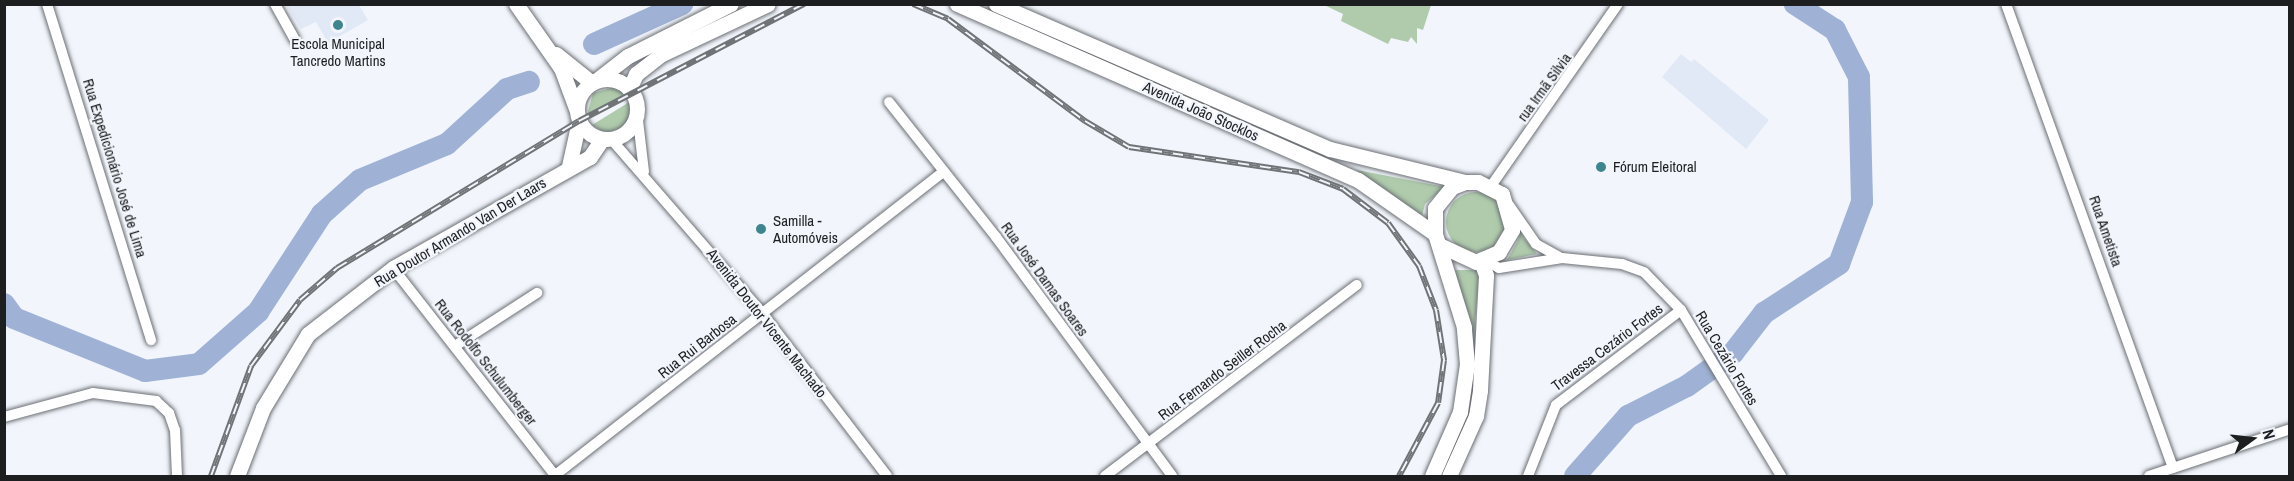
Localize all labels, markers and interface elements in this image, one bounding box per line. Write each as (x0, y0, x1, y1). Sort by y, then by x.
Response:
marker: Escola Municipal Tancredo Martins (331, 18, 345, 32)
place label: Escola Municipal Tancredo Martins (290, 34, 386, 69)
street label: rua Irmã Silvia (1513, 49, 1575, 125)
street label: Rua Expedicionário José de Lima (79, 76, 151, 260)
street label: Avenida João Stocklos (1140, 77, 1262, 145)
place label: Fórum Eleitoral (1613, 158, 1696, 176)
marker: Fórum Eleitoral (1594, 160, 1608, 174)
street label: Rua Doutor Armando Van Der Laars (370, 173, 550, 291)
street label: Rua Ametista (2085, 193, 2127, 269)
place label: Samilla - Automóveis (773, 211, 838, 246)
street label: Rua José Damas Soares (998, 218, 1092, 340)
marker: Samilla - Automóveis (754, 222, 768, 236)
street label: Avenida Doutor Vicente Machado (703, 245, 831, 401)
street label: Rua Rodolfo Schulumberger (431, 295, 541, 429)
street label: Travessa Cezário Fortes (1548, 299, 1666, 395)
street label: Rua Cezário Fortes (1692, 308, 1762, 408)
street label: Rua Rui Barbosa (654, 310, 740, 382)
street label: Rua Fernando Seiller Rocha (1155, 316, 1289, 424)
north arrow (2222, 409, 2282, 469)
text: N (2258, 427, 2281, 442)

